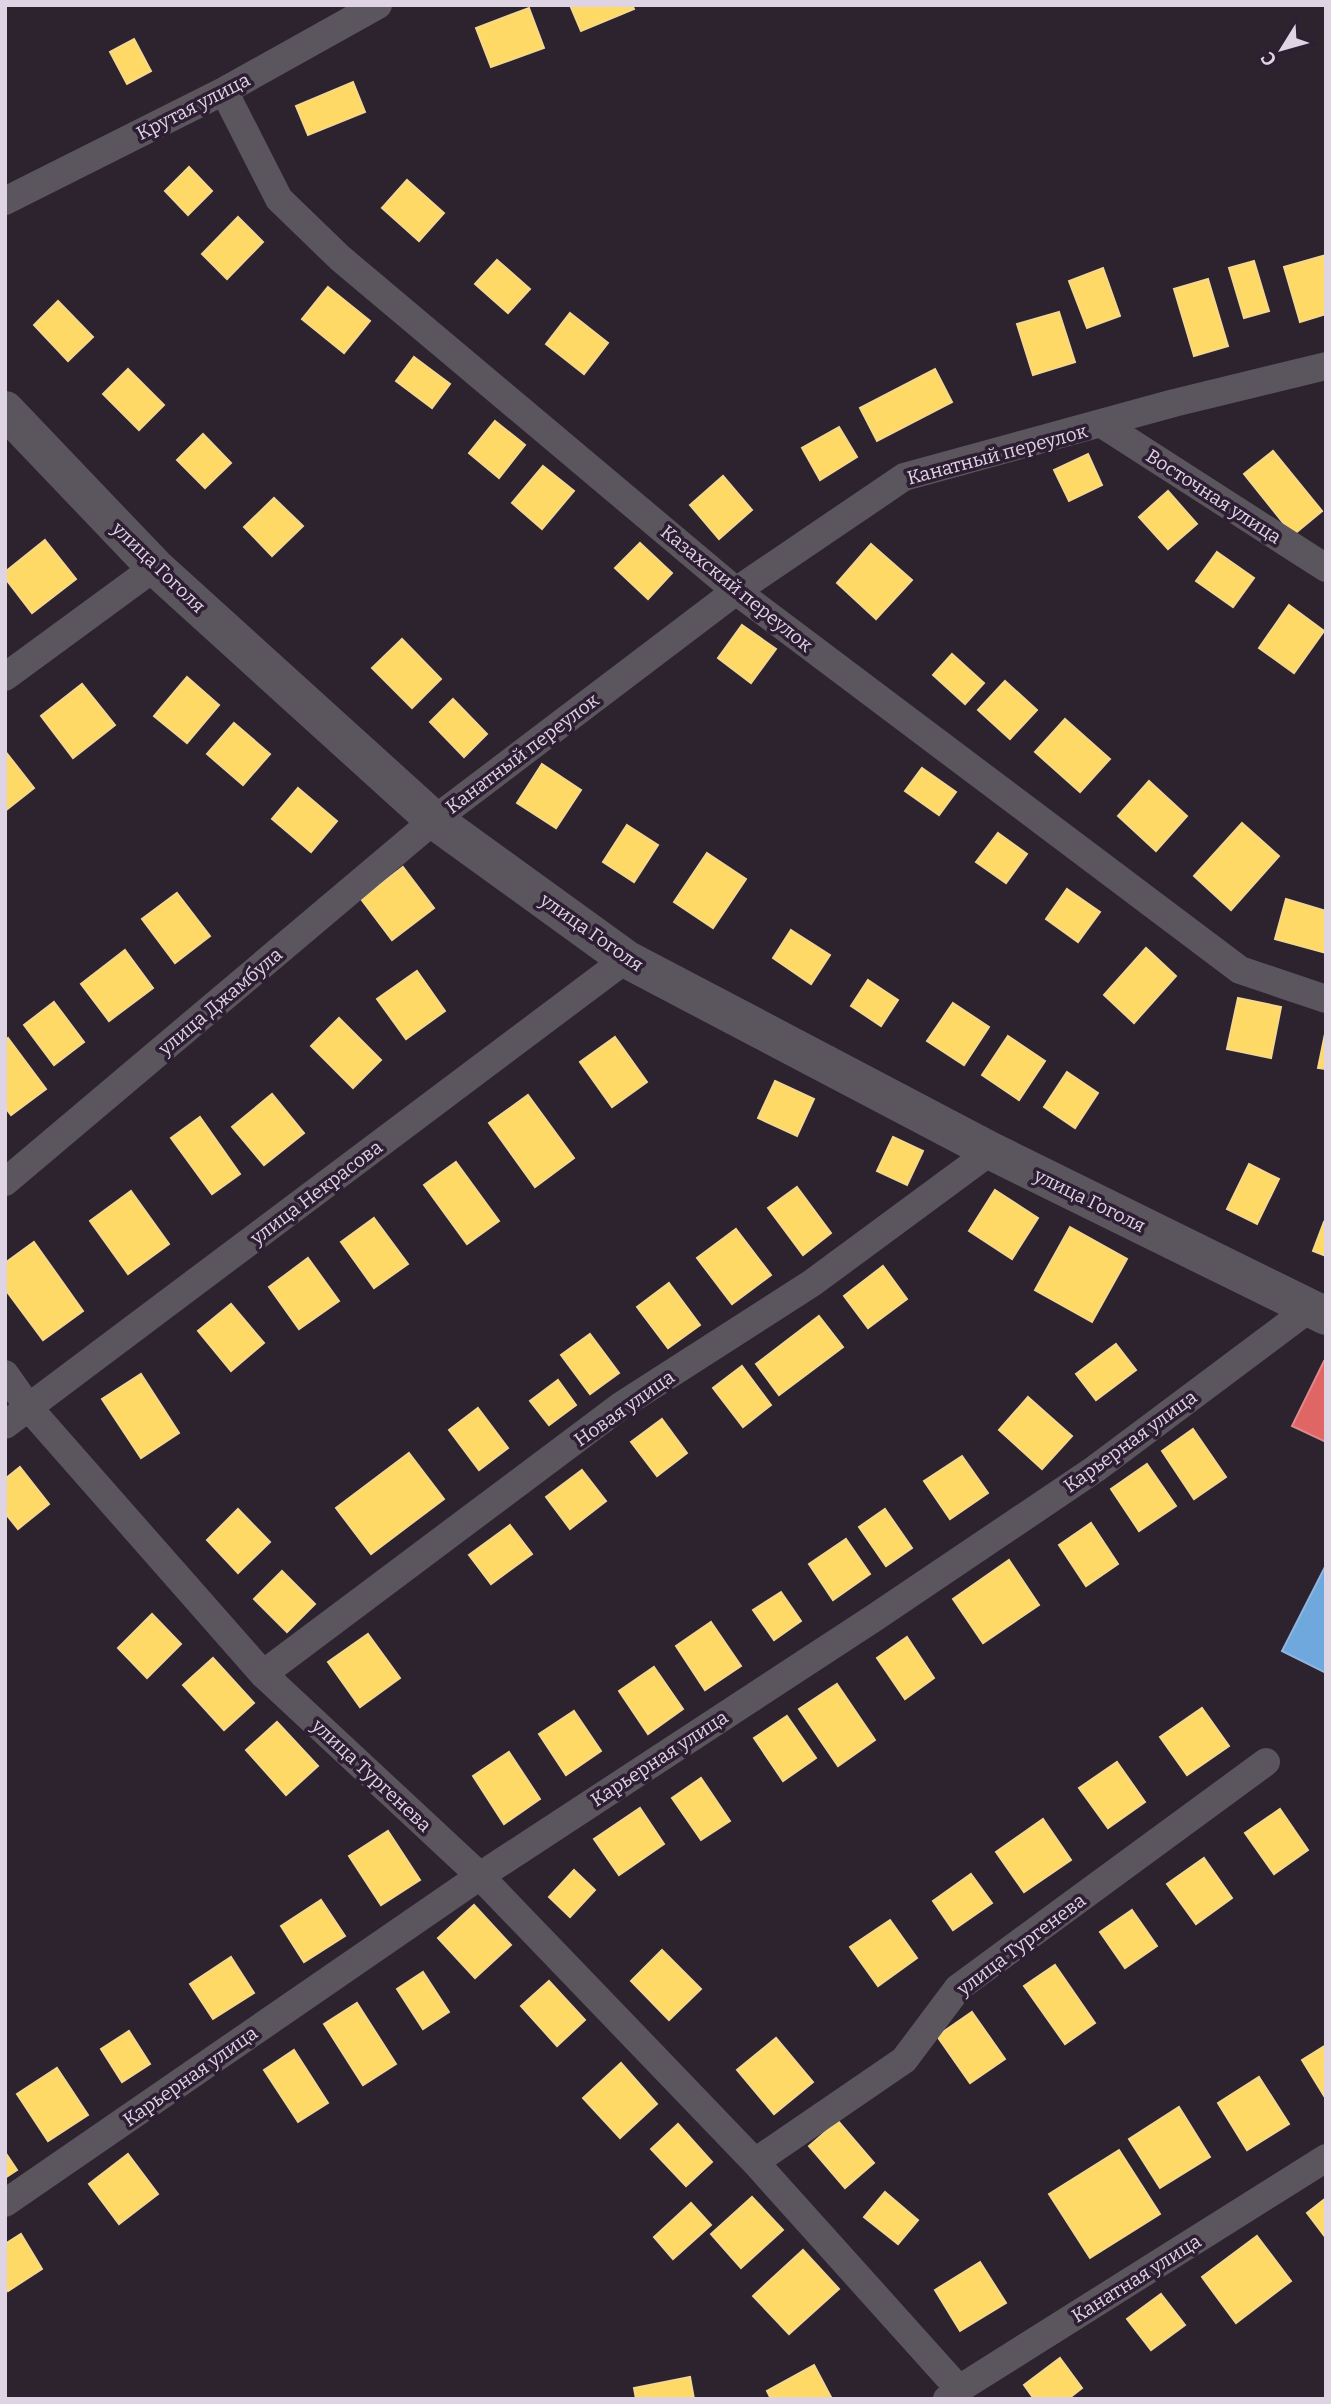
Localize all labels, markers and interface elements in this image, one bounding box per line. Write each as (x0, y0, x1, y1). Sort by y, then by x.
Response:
north arrow (1247, 14, 1317, 84)
text: С (1256, 47, 1282, 71)
street label: Крутая улица (133, 68, 254, 145)
street label: Канатный переулок (904, 419, 1091, 490)
street label: Восточная улица (1142, 444, 1286, 549)
street label: улица Гоголя (106, 516, 210, 618)
street label: Казахский переулок (656, 520, 818, 657)
street label: Канатный переулок (441, 688, 604, 818)
street label: улица Гоголя (535, 888, 648, 976)
street label: улица Джамбула (153, 942, 287, 1061)
street label: улица Некрасова (245, 1135, 387, 1250)
street label: улица Гоголя (1030, 1163, 1149, 1237)
street label: Новая улица (570, 1365, 679, 1451)
street label: Карьерная улица (1059, 1385, 1202, 1497)
street label: Карьерная улица (586, 1705, 733, 1811)
street label: улица Тургенева (306, 1713, 437, 1837)
street label: улица Тургенева (952, 1888, 1091, 2001)
street label: Карьерная улица (119, 2021, 262, 2131)
street label: Канатная улица (1067, 2229, 1206, 2327)

